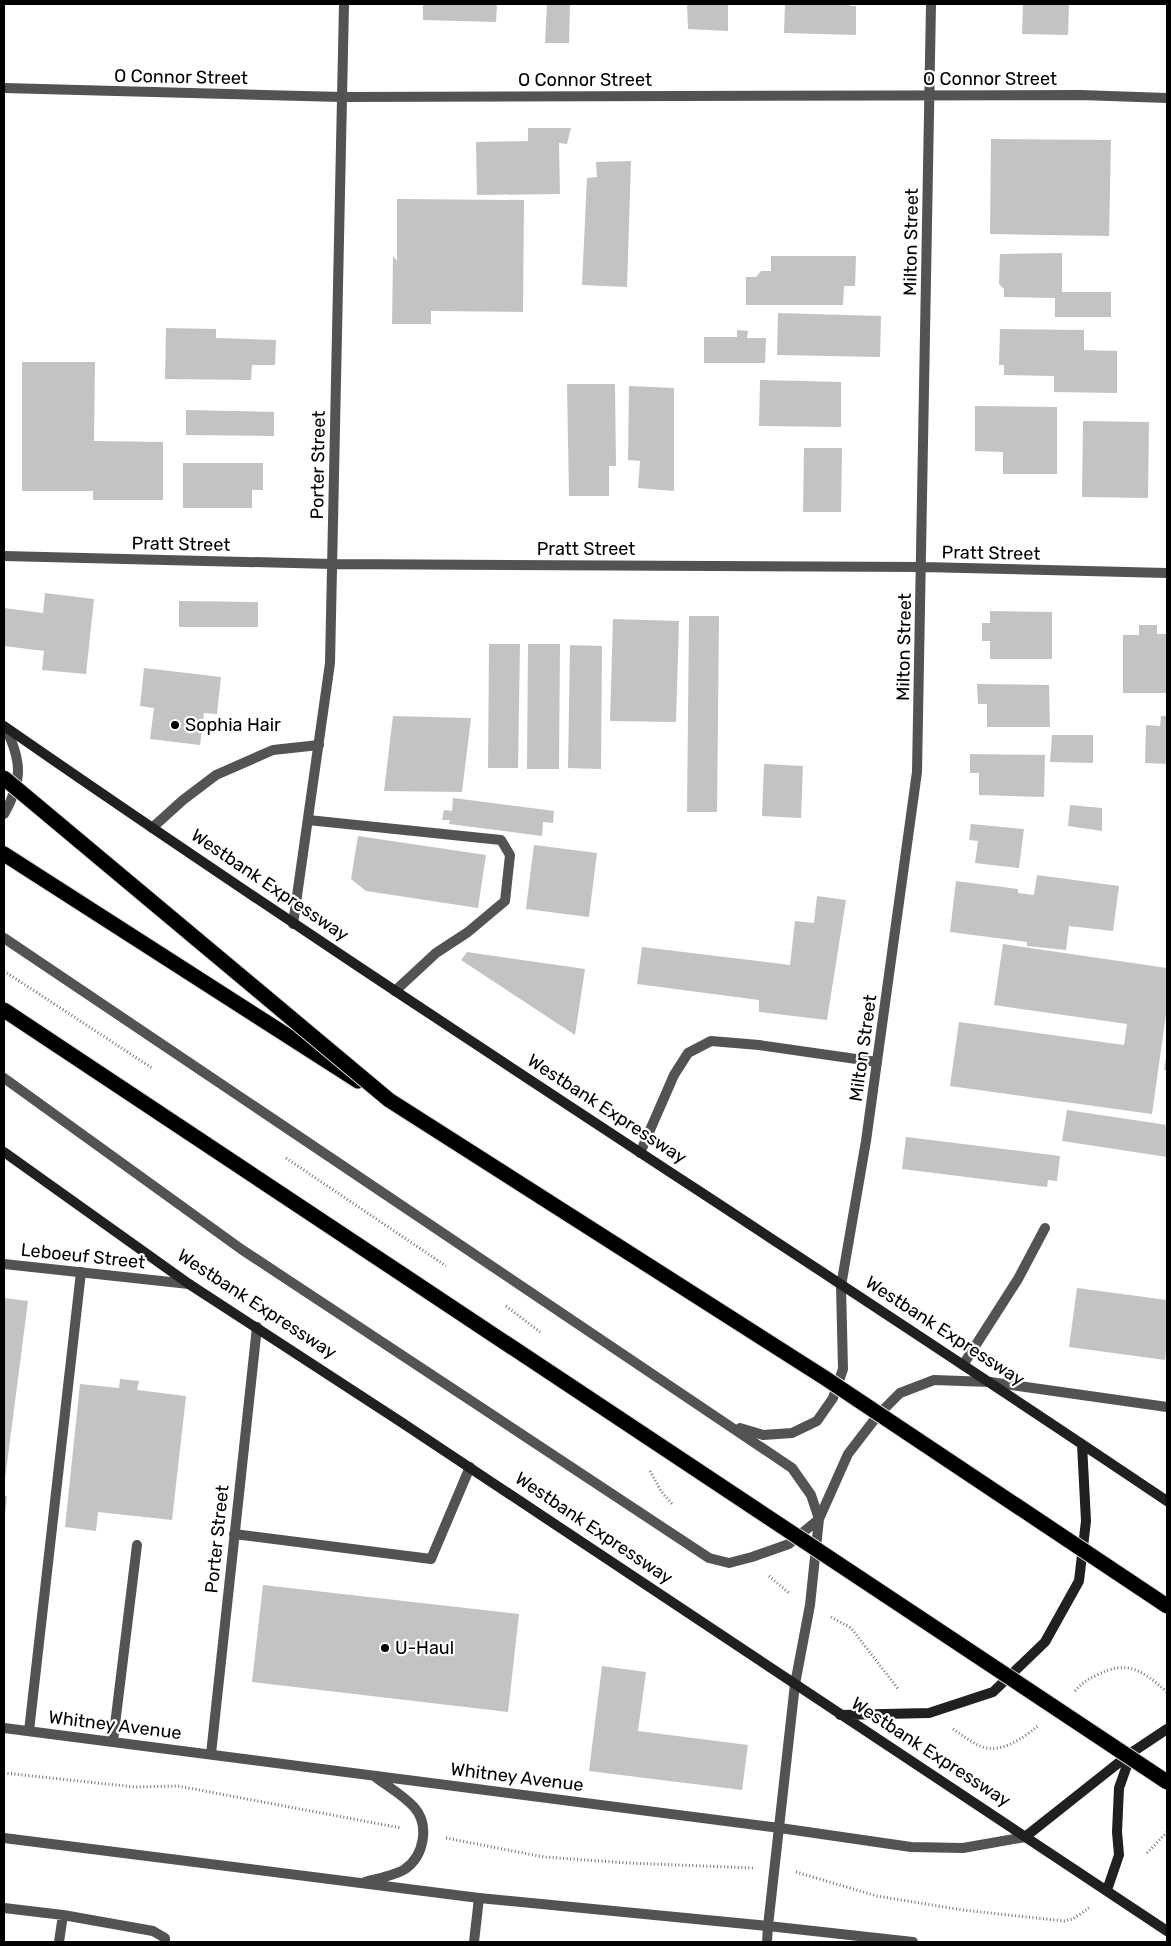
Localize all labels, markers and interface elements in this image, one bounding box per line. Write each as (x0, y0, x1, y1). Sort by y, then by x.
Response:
street label: O Connor Street (114, 65, 248, 89)
street label: O Connor Street (923, 68, 1057, 90)
street label: O Connor Street (518, 69, 652, 91)
street label: Milton Street (899, 188, 923, 296)
street label: Porter Street (306, 411, 330, 519)
street label: Pratt Street (132, 532, 230, 556)
street label: Pratt Street (537, 538, 635, 560)
street label: Pratt Street (942, 541, 1040, 565)
street label: Milton Street (892, 593, 916, 701)
place label: Sophia Hair (185, 714, 281, 736)
marker: Sophia Hair (169, 719, 181, 731)
street label: Westbank Expressway (187, 824, 353, 946)
street label: Milton Street (845, 993, 881, 1103)
street label: Westbank Expressway (523, 1049, 691, 1169)
street label: Leboeuf Street (20, 1239, 146, 1273)
street label: Westbank Expressway (173, 1244, 341, 1364)
street label: Westbank Expressway (861, 1271, 1029, 1391)
street label: Westbank Expressway (511, 1467, 677, 1589)
street label: Porter Street (200, 1484, 234, 1594)
place label: U-Haul (395, 1637, 454, 1659)
marker: U-Haul (379, 1642, 391, 1654)
street label: Westbank Expressway (847, 1692, 1015, 1812)
street label: Whitney Avenue (47, 1706, 183, 1744)
street label: Whitney Avenue (449, 1758, 585, 1796)

